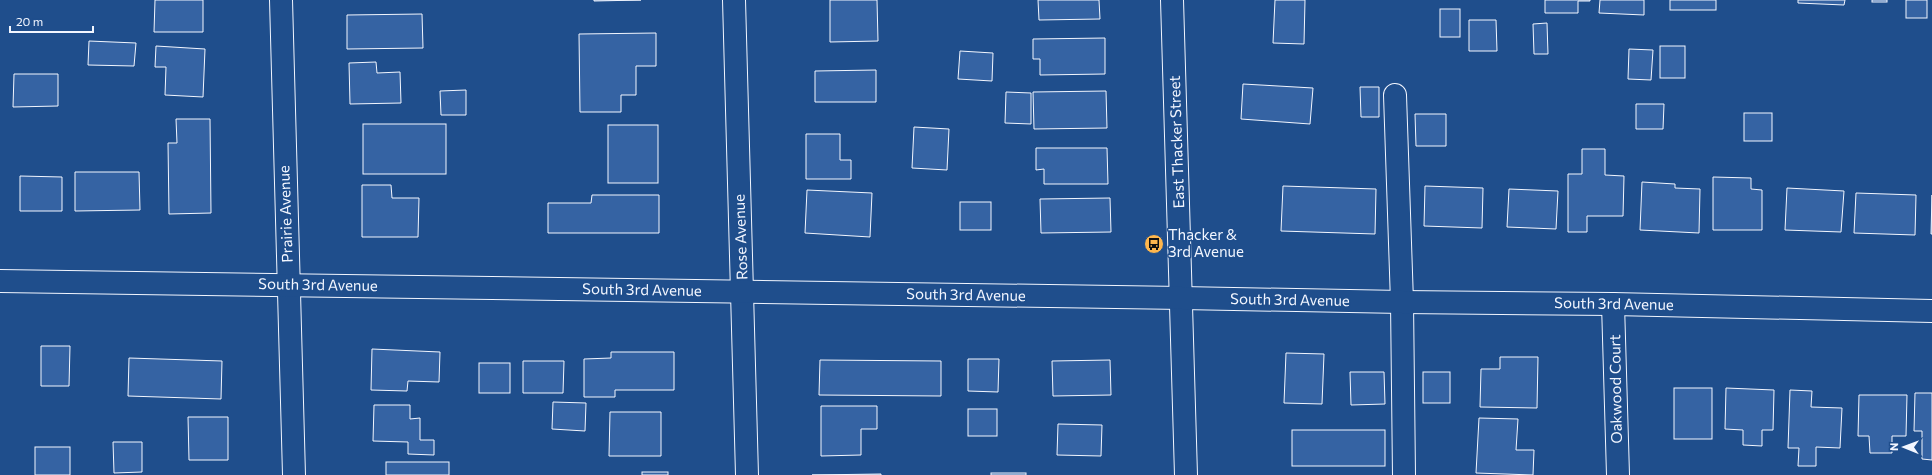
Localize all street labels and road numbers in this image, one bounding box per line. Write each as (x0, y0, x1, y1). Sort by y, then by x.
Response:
street label: East Thacker Street (1165, 75, 1187, 209)
street label: Prairie Avenue (274, 165, 296, 263)
street label: Rose Avenue (730, 194, 750, 280)
street label: South 3rd Avenue (258, 274, 378, 294)
street label: South 3rd Avenue (582, 279, 702, 299)
street label: South 3rd Avenue (906, 284, 1026, 304)
street label: South 3rd Avenue (1230, 289, 1350, 309)
street label: South 3rd Avenue (1554, 293, 1674, 313)
street label: Oakwood Court (1605, 334, 1625, 444)

